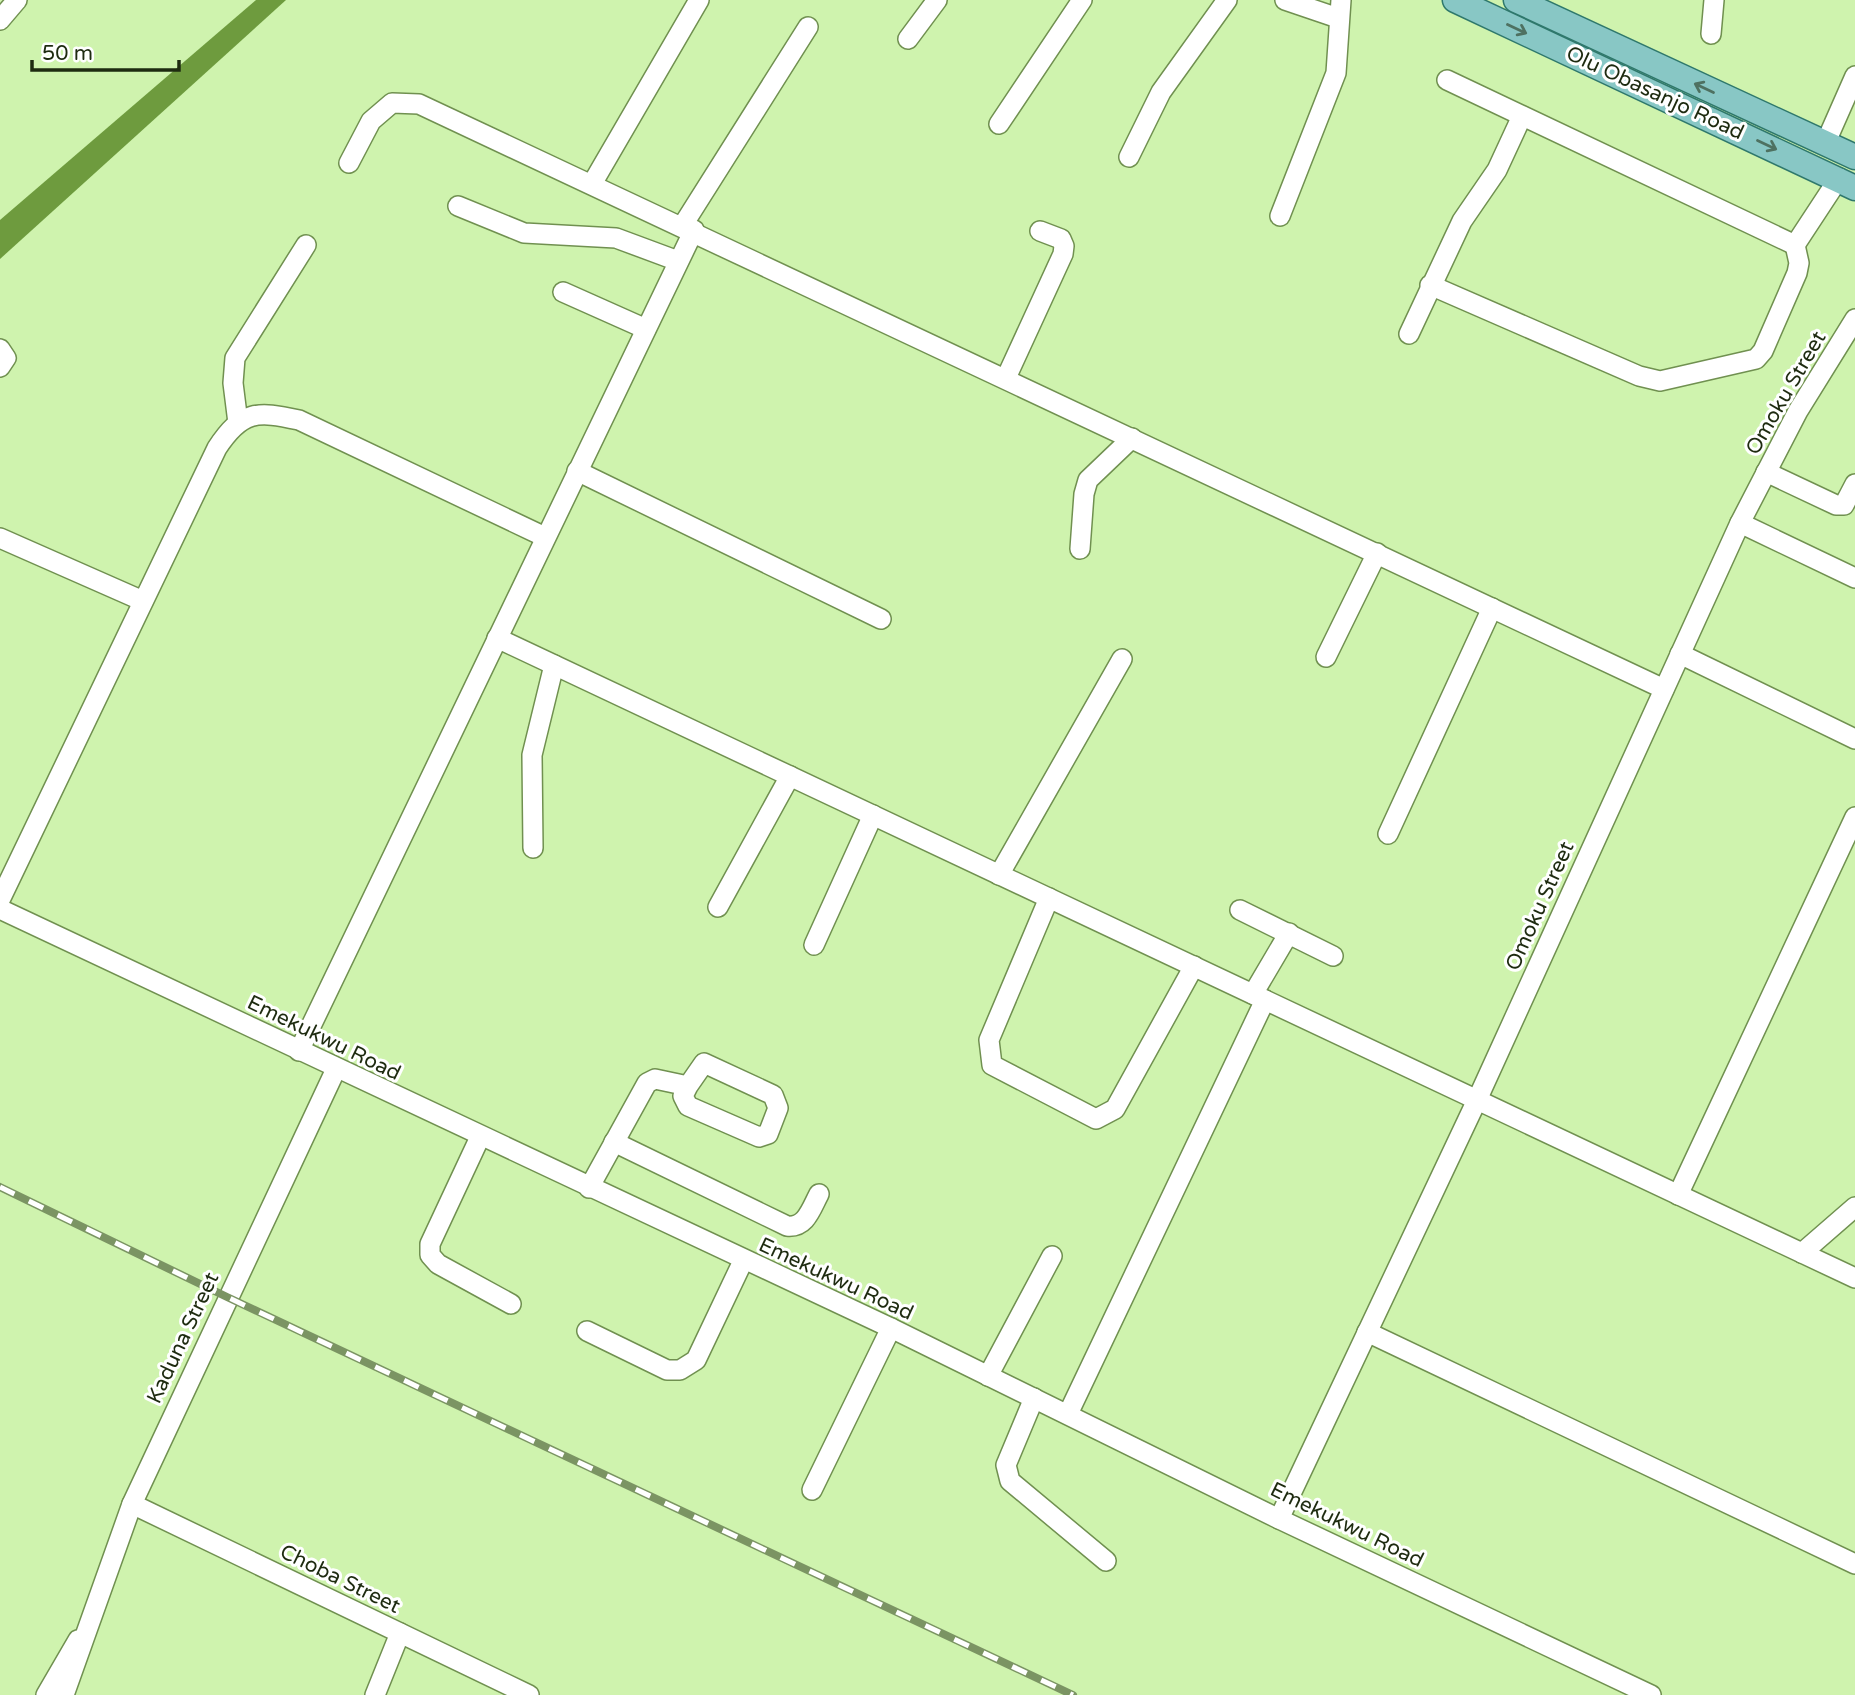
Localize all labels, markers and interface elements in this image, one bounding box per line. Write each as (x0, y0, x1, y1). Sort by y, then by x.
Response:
one-way arrow (1506, 23, 1527, 36)
scale bar (32, 28, 178, 72)
text: 50 m (42, 41, 93, 66)
street label: Olu Obasanjo Road (1562, 41, 1748, 145)
one-way arrow (1694, 80, 1715, 94)
one-way arrow (1756, 139, 1778, 152)
street label: Omoku Street (1741, 327, 1831, 459)
street label: Omoku Street (1500, 838, 1580, 974)
street label: Emekukwu Road (243, 990, 405, 1086)
street label: Emekukwu Road (755, 1232, 917, 1326)
street label: Kaduna Street (142, 1268, 224, 1408)
street label: Emekukwu Road (1266, 1477, 1428, 1573)
street label: Choba Street (276, 1539, 404, 1619)

